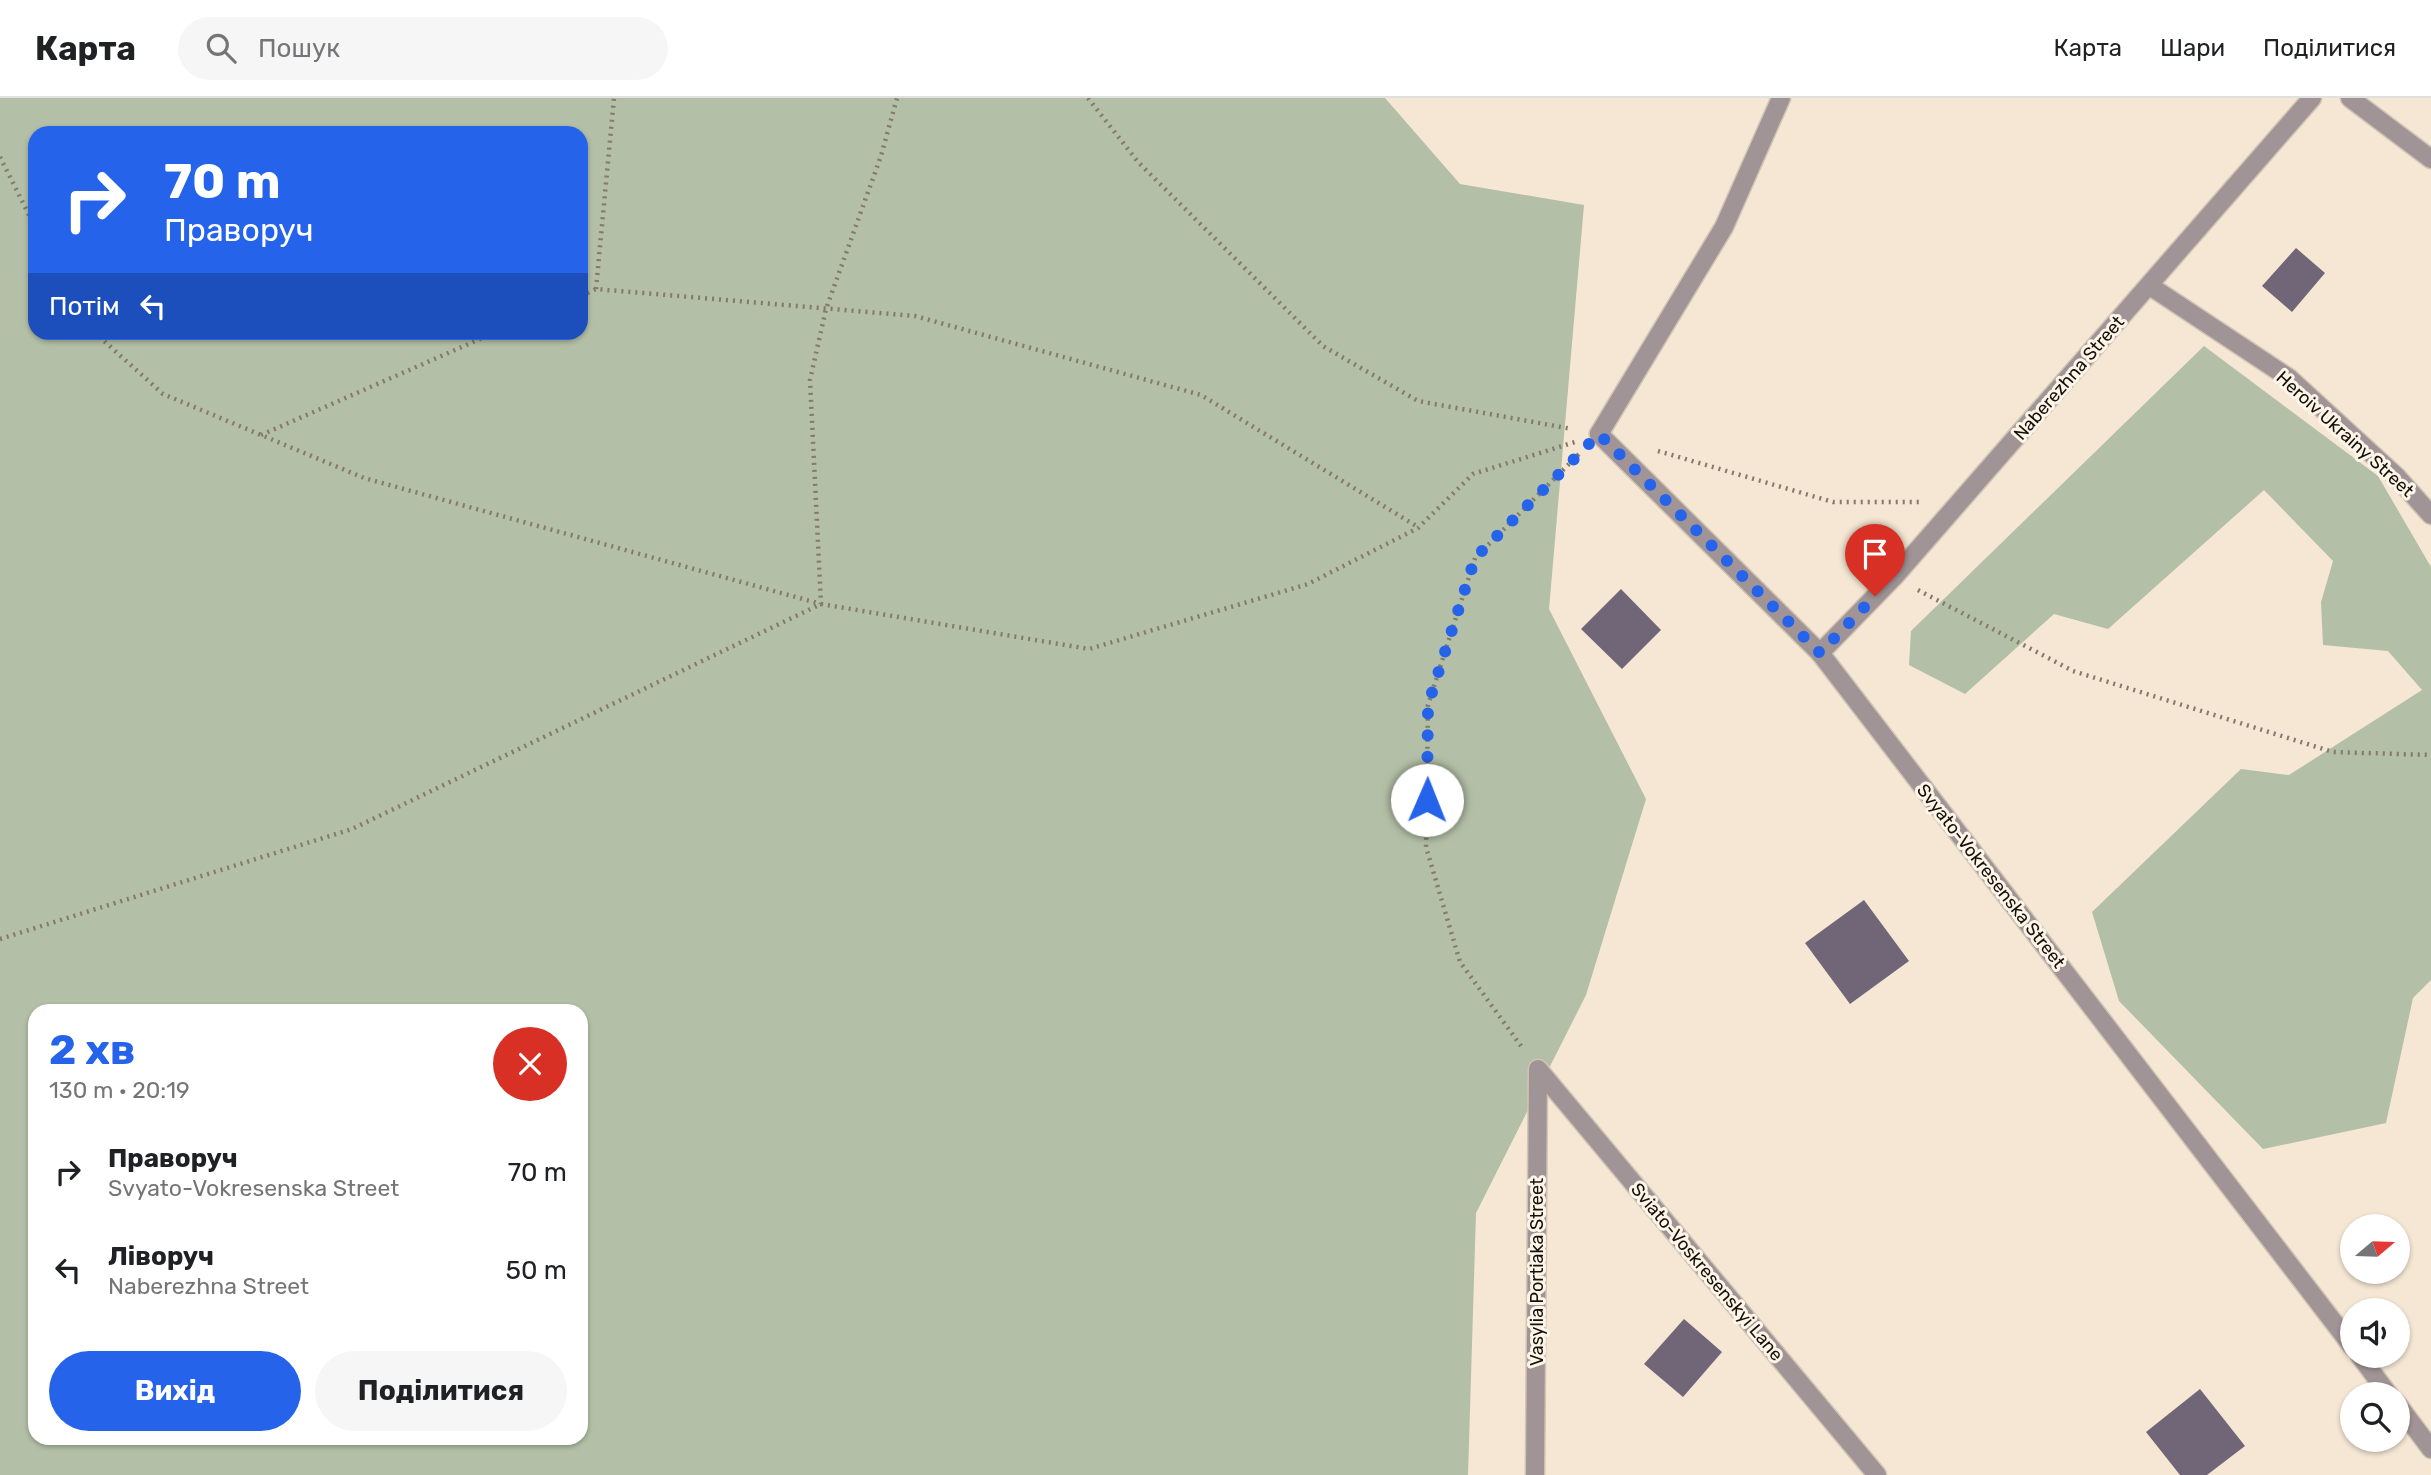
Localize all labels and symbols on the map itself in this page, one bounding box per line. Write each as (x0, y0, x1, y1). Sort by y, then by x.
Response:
street label: Naberezhna Street (2009, 311, 2129, 445)
street label: Heroiv Ukrainy Street (2272, 366, 2418, 502)
pin (1845, 524, 1905, 596)
position arrow (1390, 763, 1464, 837)
street label: Svyato-Vokresenska Street (1912, 779, 2070, 973)
street label: Vasylia Portiaka Street (1526, 1178, 1548, 1366)
street label: Sviato-Voskresenskyi Lane (1626, 1179, 1788, 1365)
north arrow (2340, 1214, 2410, 1284)

